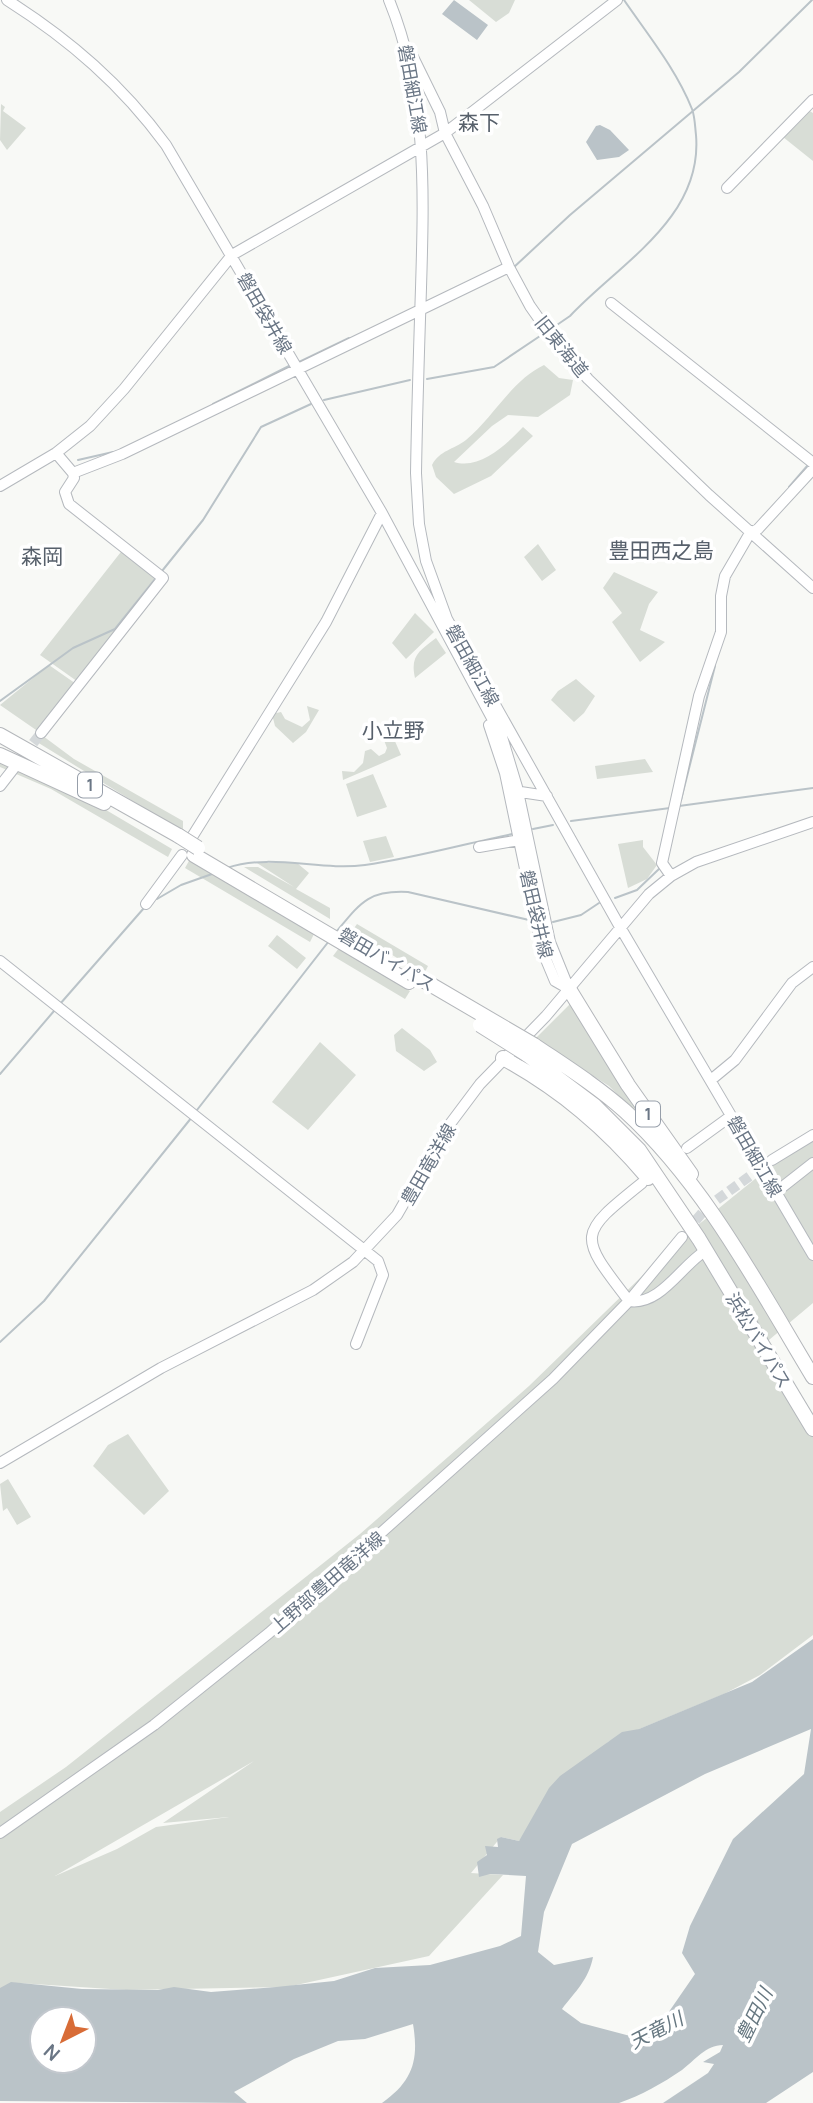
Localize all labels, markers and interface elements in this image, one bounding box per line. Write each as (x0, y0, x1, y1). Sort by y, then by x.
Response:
street label: 磐田細江線 (393, 43, 433, 135)
district label: 森下 (458, 108, 500, 136)
street label: 磐田袋井線 (232, 268, 298, 358)
street label: 旧東海道 (530, 310, 594, 382)
district label: 豊田西之島 (609, 536, 714, 564)
district label: 森岡 (21, 542, 63, 570)
street label: 磐田細江線 (441, 620, 505, 710)
district label: 小立野 (362, 716, 425, 744)
road number: 1 (78, 772, 102, 798)
street label: 磐田袋井線 (515, 867, 559, 961)
street label: 磐田バイパス (334, 922, 440, 996)
road number: 1 (636, 1102, 660, 1126)
street label: 磐田細江線 (722, 1111, 788, 1201)
street label: 豊田竜洋線 (395, 1119, 461, 1209)
street label: 浜松バイパス (721, 1288, 797, 1392)
street label: 上野部豊田竜洋線 (265, 1526, 389, 1638)
water label: 豊田川 (730, 1982, 779, 2046)
north arrow (28, 2005, 98, 2075)
water label: 天竜川 (625, 2005, 689, 2055)
text: N (38, 2038, 65, 2067)

